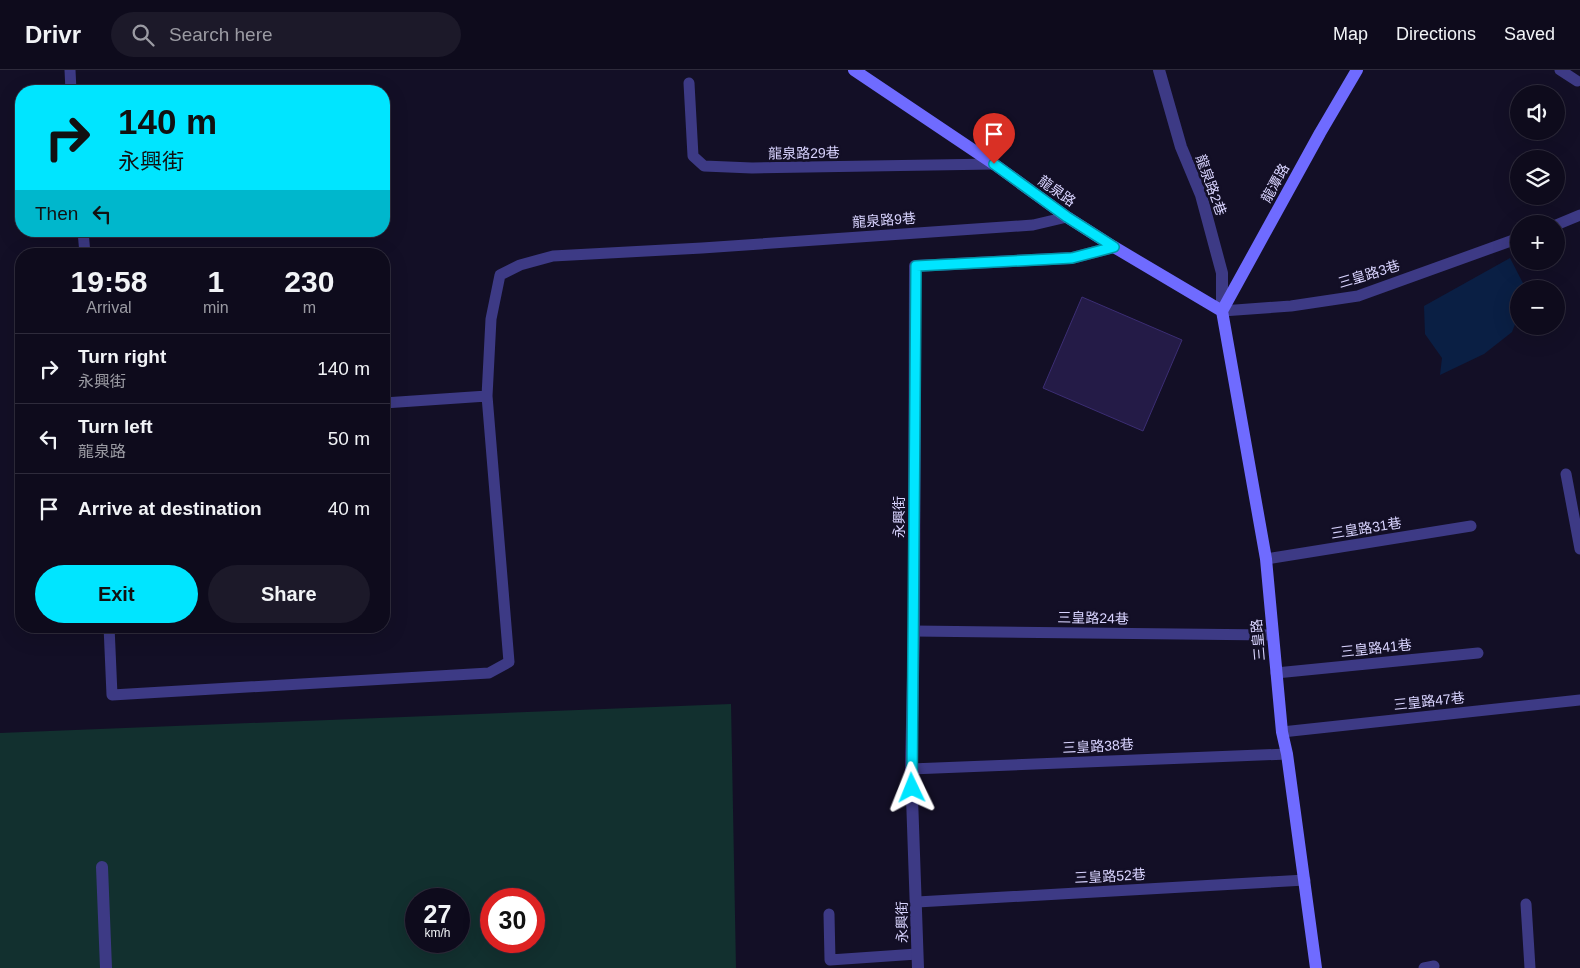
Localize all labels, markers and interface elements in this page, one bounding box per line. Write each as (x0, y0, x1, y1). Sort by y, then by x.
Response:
search box (111, 12, 461, 57)
text: Drivr (25, 21, 81, 48)
icon: search (129, 21, 157, 49)
text: Search here (169, 24, 273, 45)
text: Map (1333, 24, 1368, 44)
text: Directions (1396, 24, 1476, 44)
text: Saved (1504, 24, 1555, 44)
map controls (1510, 85, 1565, 335)
button: sound (1510, 85, 1565, 140)
text: 140 m (118, 102, 217, 141)
icon: right (35, 105, 100, 170)
pin (973, 113, 1015, 164)
icon: arrive (980, 120, 1008, 148)
street label: 龍泉路29巷 (768, 144, 840, 162)
text: 永興街 (118, 149, 184, 174)
button: layers (1510, 150, 1565, 205)
street label: 龍泉路2巷 (1193, 152, 1229, 218)
street label: 龍潭路 (1258, 161, 1292, 205)
street label: 龍泉路 (1035, 172, 1079, 210)
icon: left (88, 200, 116, 228)
text: Then (35, 203, 78, 224)
street label: 龍泉路9巷 (852, 210, 916, 230)
button: + (1510, 215, 1565, 270)
street label: 三皇路3巷 (1336, 257, 1402, 291)
text: 19:58 (71, 265, 147, 298)
text: 1 (207, 265, 224, 298)
text: 230 (284, 265, 334, 298)
button: − (1510, 280, 1565, 335)
text: Arrival (86, 299, 132, 316)
text: min (203, 299, 229, 316)
text: m (303, 299, 316, 316)
text: Turn right (78, 346, 166, 367)
icon: right (35, 355, 63, 383)
text: 140 m (317, 358, 370, 379)
text: 永興街 (78, 373, 126, 390)
text: Turn left (78, 416, 153, 437)
icon: left (35, 425, 63, 453)
text: 50 m (328, 428, 370, 449)
text: 龍泉路 (78, 443, 126, 460)
icon: arrive (35, 495, 63, 523)
street label: 永興街 (891, 496, 907, 538)
text: Arrive at destination (78, 498, 262, 519)
text: 40 m (328, 498, 370, 519)
street label: 三皇路31巷 (1329, 514, 1403, 542)
button: Exit (35, 565, 198, 623)
button: Share (208, 565, 370, 623)
street label: 三皇路24巷 (1057, 609, 1129, 627)
street label: 三皇路 (1248, 618, 1268, 662)
street label: 三皇路41巷 (1340, 636, 1412, 660)
street label: 三皇路47巷 (1393, 689, 1465, 713)
street label: 三皇路38巷 (1062, 736, 1134, 756)
position arrow (885, 761, 937, 813)
street label: 三皇路52巷 (1074, 866, 1146, 886)
speed limit sign: 30 (480, 888, 545, 953)
text: 27 (424, 900, 451, 928)
street label: 永興街 (894, 901, 910, 943)
text: km/h (424, 926, 451, 940)

